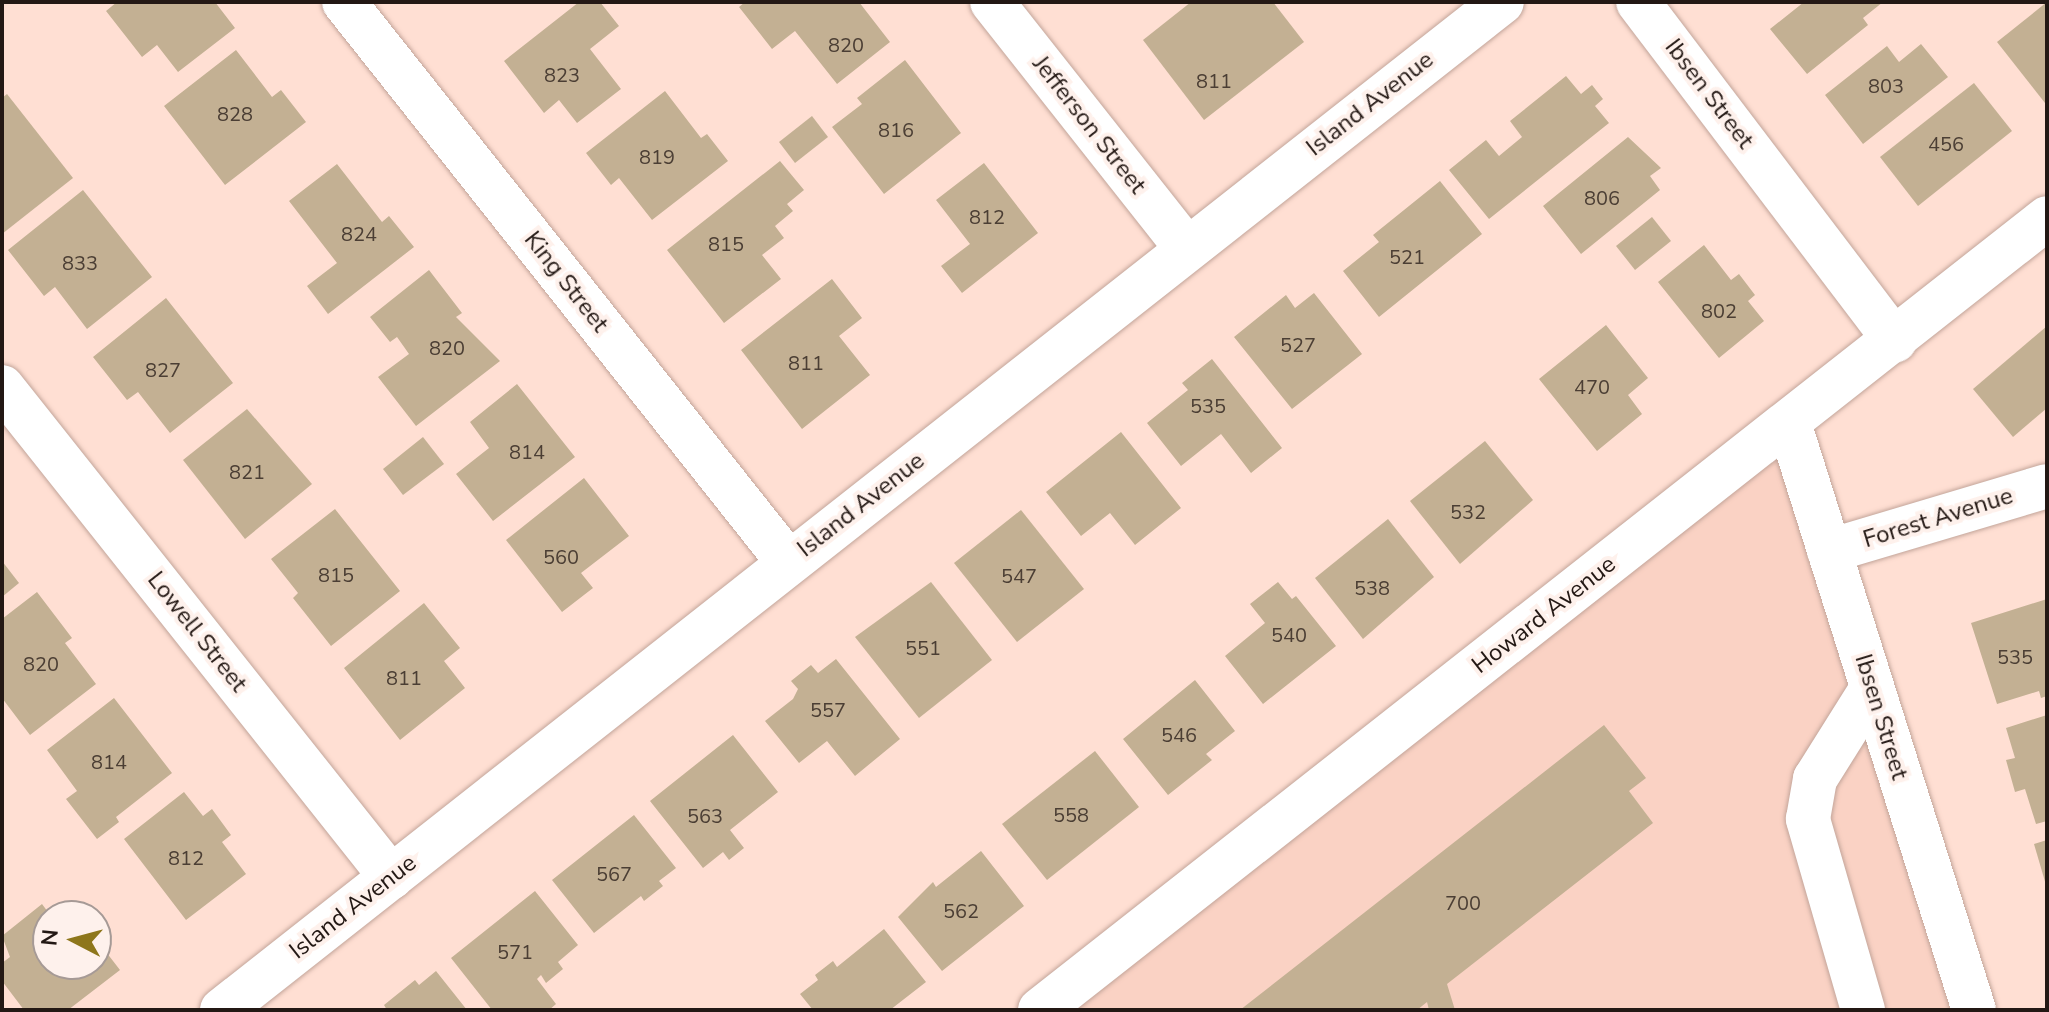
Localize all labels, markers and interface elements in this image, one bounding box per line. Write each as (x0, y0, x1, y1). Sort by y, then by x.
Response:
house number: 820 (828, 33, 864, 57)
street label: Ibsen Street (1658, 34, 1760, 154)
street label: Island Avenue (1301, 46, 1439, 162)
street label: Jefferson Street (1026, 50, 1152, 200)
house number: 823 (544, 63, 580, 87)
house number: 811 (1196, 69, 1232, 93)
house number: 803 (1868, 74, 1904, 98)
house number: 828 (217, 102, 253, 126)
house number: 816 (878, 118, 914, 142)
house number: 456 (1928, 132, 1964, 156)
house number: 819 (639, 145, 675, 169)
house number: 806 (1584, 186, 1620, 210)
house number: 812 (969, 205, 1005, 229)
house number: 824 (341, 222, 377, 246)
street label: King Street (518, 226, 614, 338)
house number: 815 (708, 232, 744, 256)
house number: 521 (1389, 245, 1425, 269)
house number: 833 (62, 251, 98, 275)
house number: 802 (1701, 299, 1737, 323)
house number: 527 (1280, 333, 1316, 357)
house number: 820 (429, 336, 465, 360)
house number: 811 (788, 351, 824, 375)
house number: 827 (145, 358, 181, 382)
house number: 470 (1574, 375, 1610, 399)
house number: 535 (1190, 394, 1226, 418)
house number: 814 (509, 440, 545, 464)
street label: Island Avenue (792, 447, 930, 563)
house number: 821 (229, 460, 265, 484)
street label: Forest Avenue (1860, 482, 2016, 554)
house number: 532 (1450, 500, 1486, 524)
house number: 560 (543, 545, 579, 569)
street label: Howard Avenue (1466, 550, 1622, 680)
house number: 815 (318, 563, 354, 587)
house number: 547 (1001, 564, 1037, 588)
street label: Lowell Street (141, 566, 253, 698)
house number: 538 (1354, 576, 1390, 600)
house number: 540 (1271, 623, 1307, 647)
house number: 551 (905, 636, 941, 660)
house number: 535 (1997, 645, 2033, 669)
street label: Ibsen Street (1848, 651, 1914, 783)
house number: 820 (23, 652, 59, 676)
house number: 811 (386, 666, 422, 690)
house number: 557 (810, 698, 846, 722)
house number: 546 (1161, 723, 1197, 747)
house number: 814 (91, 750, 127, 774)
house number: 558 (1053, 803, 1089, 827)
house number: 563 (687, 804, 723, 828)
house number: 812 (168, 846, 204, 870)
street label: Island Avenue (284, 849, 422, 965)
house number: 567 (596, 862, 632, 886)
house number: 700 (1445, 891, 1481, 915)
house number: 562 (943, 899, 979, 923)
north arrow (32, 900, 112, 980)
text: N (34, 928, 66, 947)
house number: 571 (497, 940, 533, 964)

